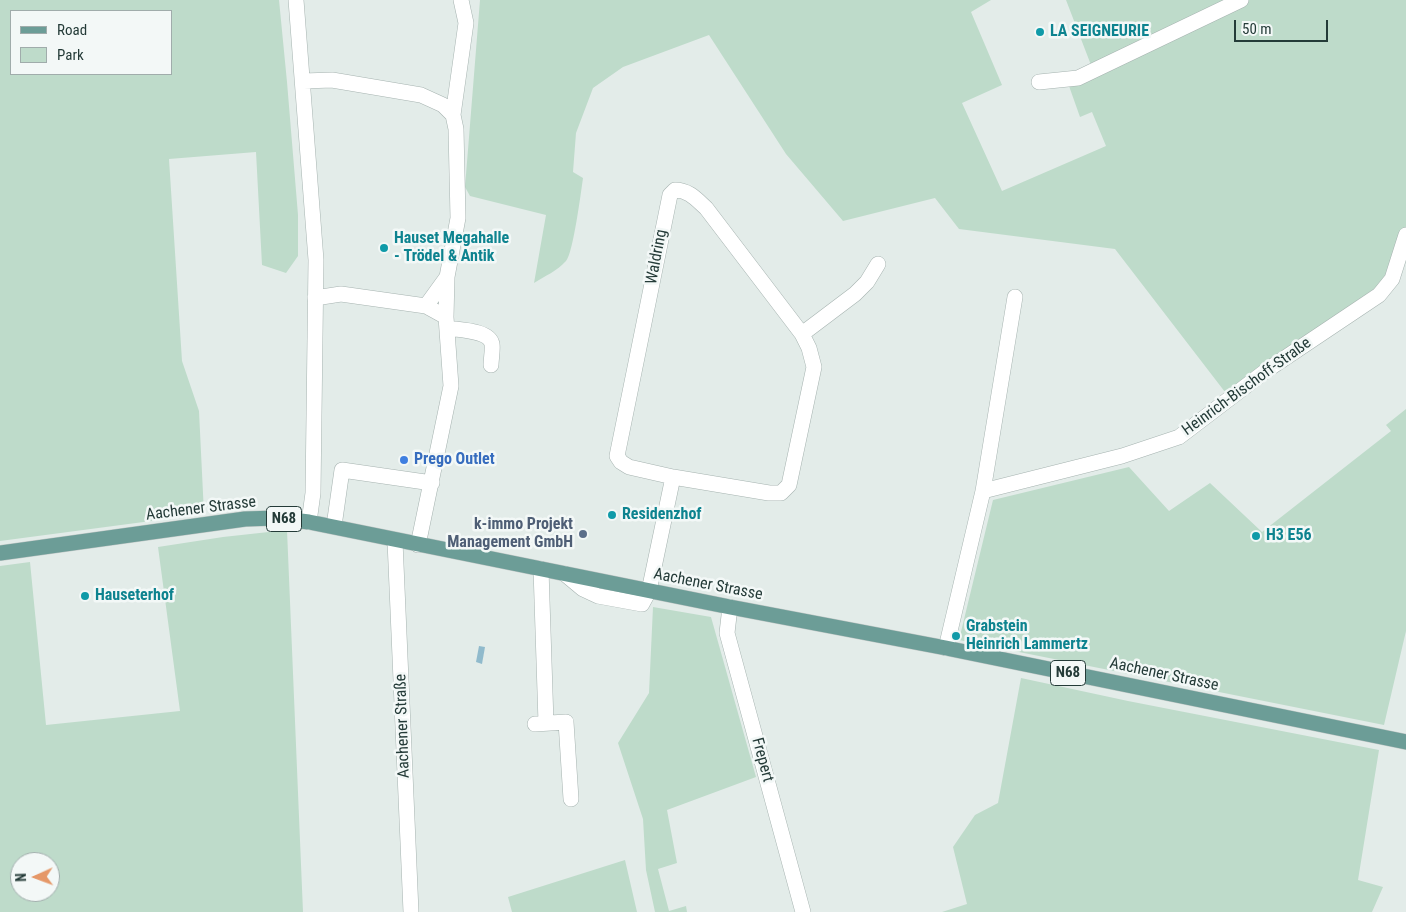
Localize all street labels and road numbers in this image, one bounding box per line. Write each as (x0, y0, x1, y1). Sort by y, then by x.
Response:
street label: Waldring (642, 228, 672, 286)
street label: Heinrich-Bischoff-Straße (1179, 334, 1315, 440)
street label: Aachener Strasse (145, 493, 257, 525)
road number: N68 (266, 506, 302, 532)
street label: Aachener Strasse (652, 565, 764, 605)
street label: Aachener Strasse (1108, 654, 1220, 696)
road number: N68 (1050, 660, 1086, 686)
street label: Aachener Straße (392, 673, 414, 779)
street label: Frepert (747, 736, 777, 784)

